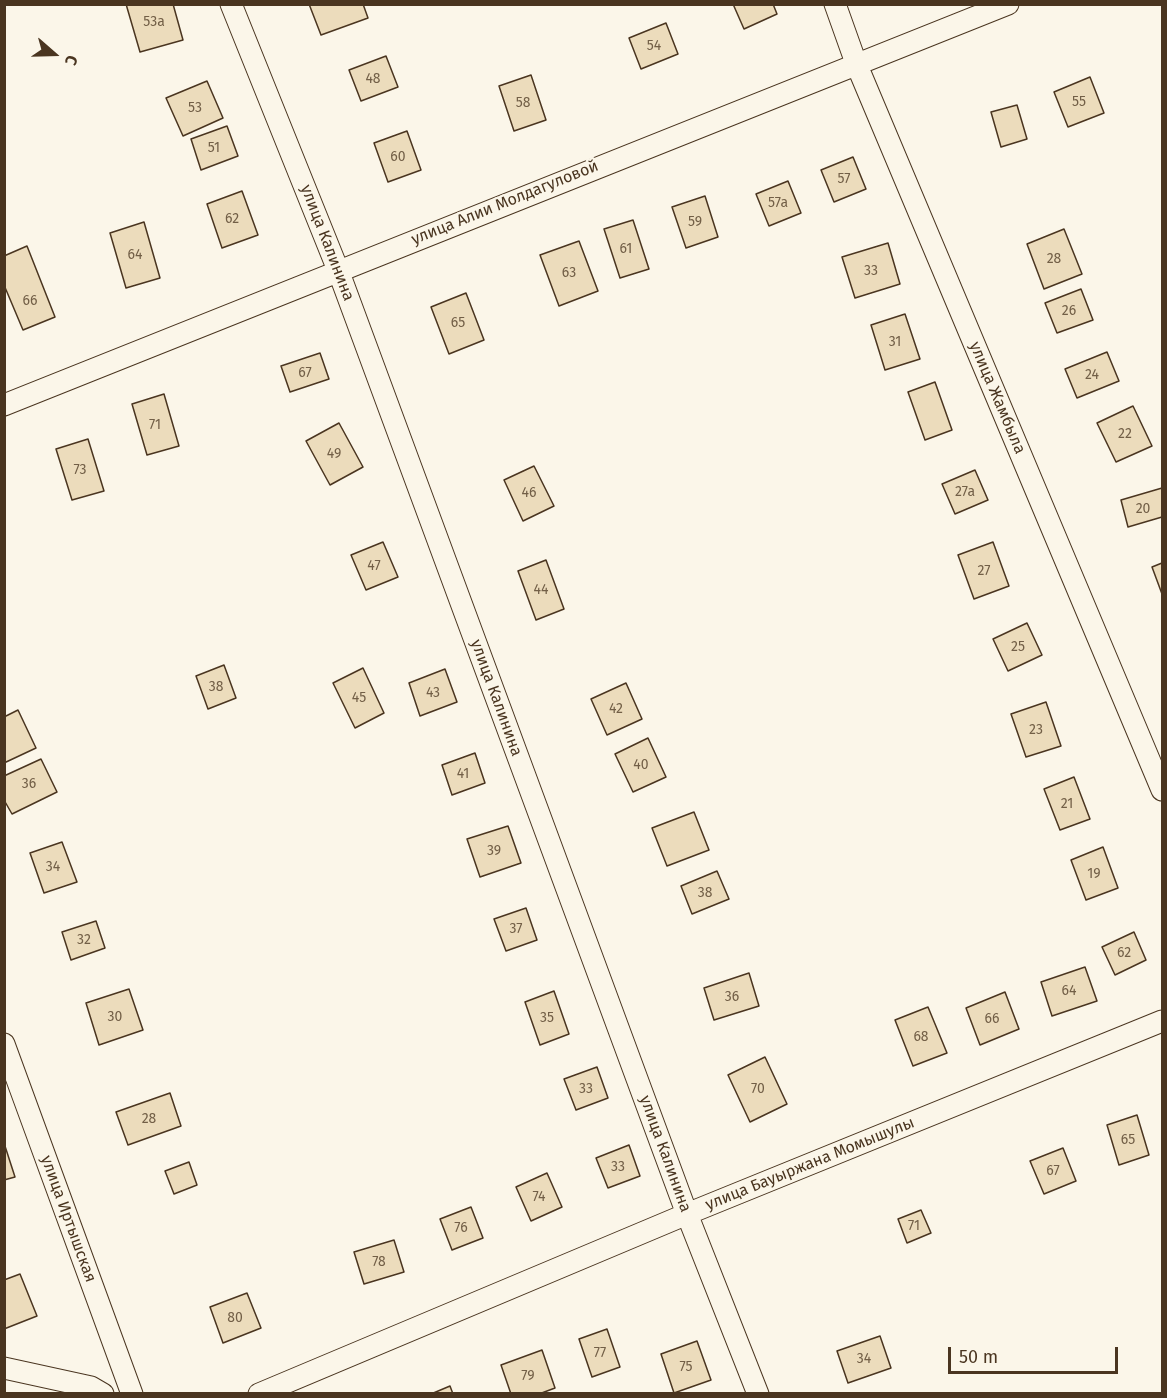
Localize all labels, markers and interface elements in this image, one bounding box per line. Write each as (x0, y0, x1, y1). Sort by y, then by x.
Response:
house number: 53а (143, 14, 165, 30)
north arrow (24, 24, 84, 84)
house number: 54 (647, 38, 661, 54)
text: С (61, 53, 82, 68)
house number: 48 (365, 71, 381, 87)
house number: 55 (1072, 94, 1086, 110)
house number: 58 (516, 95, 530, 111)
house number: 53 (188, 100, 202, 116)
house number: 51 (208, 140, 220, 156)
house number: 60 (390, 149, 406, 165)
street label: улица Алии Молдагуловой (409, 157, 601, 249)
house number: 57 (838, 171, 850, 187)
street label: улица Калинина (296, 182, 358, 304)
house number: 57а (768, 195, 788, 211)
house number: 62 (225, 211, 239, 227)
house number: 59 (688, 214, 702, 230)
house number: 61 (620, 241, 632, 257)
house number: 64 (128, 247, 142, 263)
house number: 28 (1047, 251, 1061, 267)
house number: 33 (864, 263, 878, 279)
house number: 63 (562, 265, 576, 281)
house number: 66 (23, 293, 37, 309)
house number: 26 (1062, 303, 1076, 319)
house number: 65 (451, 315, 465, 331)
house number: 31 (889, 334, 901, 350)
street label: улица Жамбыла (965, 339, 1029, 457)
house number: 67 (298, 365, 312, 381)
house number: 24 (1085, 367, 1099, 383)
house number: 71 (149, 417, 161, 433)
house number: 22 (1118, 426, 1132, 442)
house number: 49 (327, 446, 341, 462)
house number: 73 (73, 462, 87, 478)
house number: 27а (955, 484, 975, 500)
house number: 46 (522, 485, 536, 501)
house number: 20 (1136, 501, 1150, 517)
house number: 47 (367, 558, 381, 574)
house number: 27 (977, 563, 991, 579)
house number: 44 (534, 582, 548, 598)
street label: улица Калинина (466, 637, 526, 759)
house number: 25 (1011, 639, 1025, 655)
house number: 38 (209, 679, 223, 695)
house number: 43 (426, 685, 440, 701)
house number: 45 (352, 690, 366, 706)
house number: 42 (609, 701, 623, 717)
house number: 23 (1029, 722, 1043, 738)
house number: 40 (633, 757, 649, 773)
house number: 41 (457, 766, 469, 782)
house number: 36 (22, 776, 36, 792)
house number: 21 (1061, 796, 1073, 812)
house number: 39 (487, 843, 501, 859)
house number: 34 (46, 859, 60, 875)
house number: 19 (1087, 866, 1101, 882)
house number: 38 (698, 885, 712, 901)
house number: 37 (509, 921, 523, 937)
house number: 32 (77, 932, 91, 948)
house number: 62 (1117, 945, 1131, 961)
house number: 64 (1062, 983, 1076, 999)
house number: 36 (725, 989, 739, 1005)
house number: 30 (108, 1009, 122, 1025)
house number: 35 (540, 1010, 554, 1026)
house number: 66 (985, 1011, 999, 1027)
house number: 68 (913, 1029, 929, 1045)
house number: 33 (579, 1081, 593, 1097)
house number: 70 (751, 1081, 765, 1097)
street label: улица Калинина (635, 1093, 695, 1215)
house number: 28 (142, 1111, 156, 1127)
street label: улица Бауыржана Момышулы (703, 1113, 917, 1215)
house number: 65 (1121, 1132, 1135, 1148)
street label: улица Иртышская (36, 1153, 100, 1285)
house number: 33 (611, 1159, 625, 1175)
house number: 67 (1046, 1163, 1060, 1179)
house number: 74 (532, 1189, 546, 1205)
house number: 71 (908, 1218, 920, 1234)
house number: 76 (454, 1220, 468, 1236)
house number: 78 (372, 1254, 386, 1270)
house number: 80 (227, 1310, 243, 1326)
scale bar (951, 1335, 1120, 1373)
house number: 77 (594, 1345, 606, 1361)
text: 50 m (959, 1346, 998, 1368)
house number: 34 (857, 1351, 871, 1367)
house number: 75 (679, 1359, 693, 1375)
house number: 79 (521, 1368, 535, 1384)

